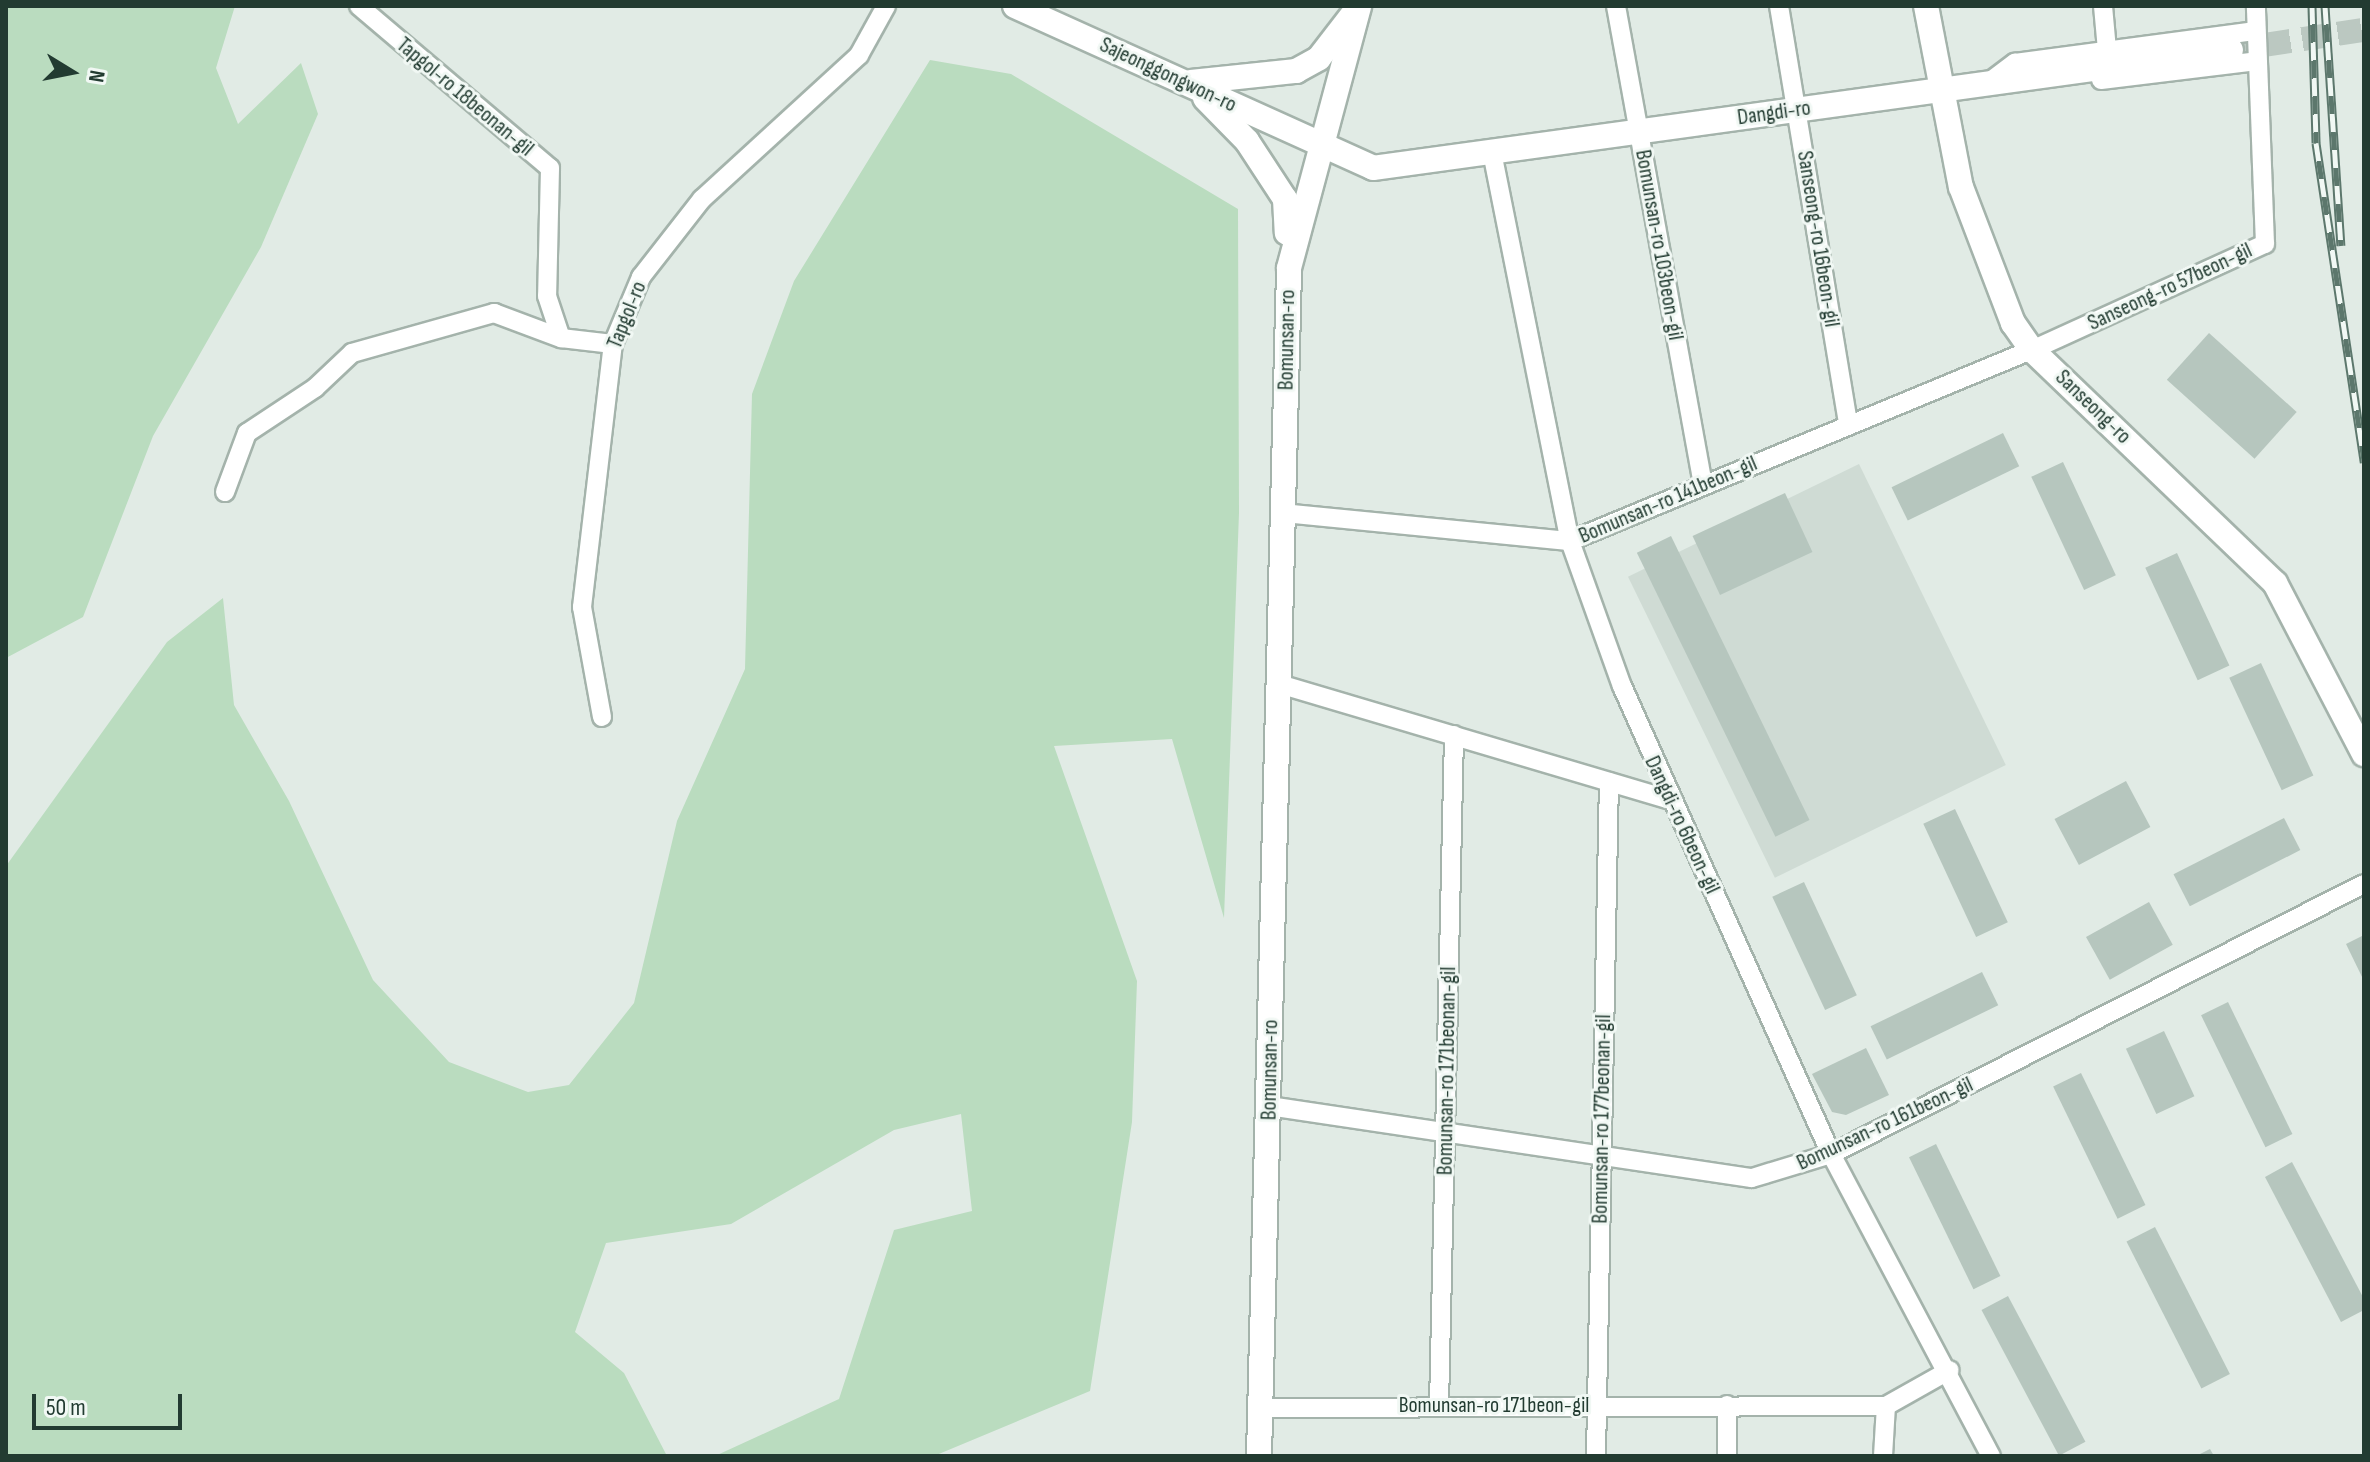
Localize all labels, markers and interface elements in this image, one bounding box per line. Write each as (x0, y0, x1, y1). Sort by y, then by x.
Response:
north arrow (32, 32, 112, 112)
street label: Tapgol-ro 18beonan-gil (391, 32, 539, 162)
street label: Sajeonggongwon-ro (1095, 32, 1241, 118)
text: N (82, 68, 110, 84)
street label: Dangdi-ro (1736, 95, 1812, 131)
street label: Bomunsan-ro 103beon-gil (1629, 148, 1689, 342)
street label: Sanseong-ro 16beon-gil (1791, 149, 1845, 329)
street label: Sanseong-ro 57beon-gil (2084, 237, 2256, 337)
street label: Tapgol-ro (602, 278, 652, 352)
street label: Bomunsan-ro (1273, 290, 1301, 390)
street label: Sanseong-ro (2050, 365, 2136, 449)
street label: Bomunsan-ro 141beon-gil (1575, 451, 1761, 549)
street label: Dangdi-ro 6beon-gil (1639, 752, 1725, 898)
street label: Bomunsan-ro 171beonan-gil (1432, 967, 1462, 1175)
street label: Bomunsan-ro 177beonan-gil (1587, 1014, 1617, 1224)
street label: Bomunsan-ro (1256, 1020, 1284, 1120)
street label: Bomunsan-ro 161beon-gil (1793, 1072, 1977, 1176)
scale bar (36, 1378, 186, 1428)
text: 50 m (46, 1393, 86, 1422)
street label: Bomunsan-ro 171beon-gil (1399, 1393, 1589, 1419)

